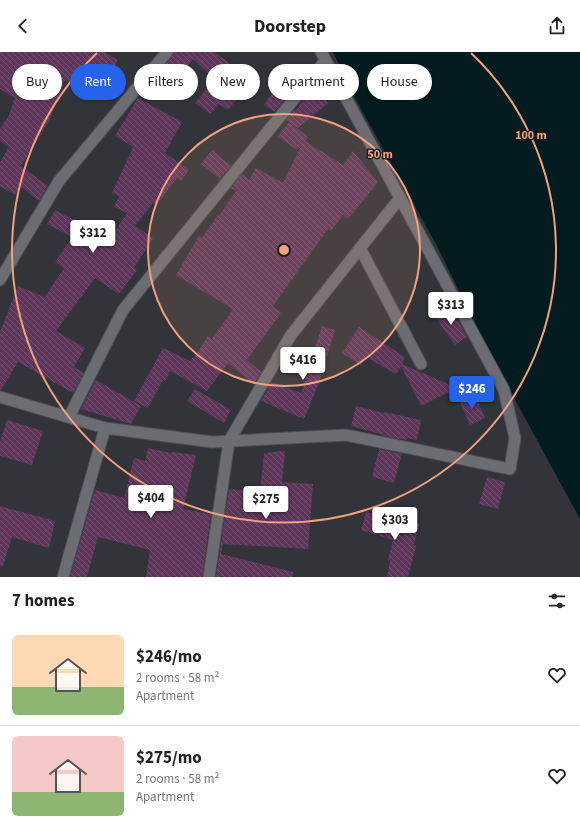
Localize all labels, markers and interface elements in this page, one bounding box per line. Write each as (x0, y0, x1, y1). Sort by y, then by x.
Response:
text: Doorstep (254, 14, 326, 39)
icon: back (12, 15, 34, 37)
icon: share (546, 15, 568, 37)
chip: Buy (12, 64, 62, 100)
chip: Rent (70, 64, 126, 100)
chip: Filters (134, 64, 198, 100)
chip: New (206, 64, 260, 100)
chip: Apartment (268, 64, 359, 100)
chip: House (367, 64, 432, 100)
text: 100 m (515, 127, 547, 144)
text: 50 m (367, 146, 393, 163)
pin: $312 (69, 220, 117, 254)
text: $312 (79, 224, 107, 242)
centre of rings (277, 243, 291, 257)
pin: $313 (427, 292, 475, 326)
text: $313 (437, 296, 465, 314)
pin: $416 (279, 347, 327, 381)
text: $416 (289, 351, 317, 369)
pin: $246 (448, 376, 496, 410)
text: $246 (458, 380, 486, 398)
pin: $404 (127, 485, 175, 519)
pin: $275 (242, 486, 290, 520)
text: $404 (137, 489, 165, 507)
text: $275 (252, 490, 280, 508)
pin: $303 (371, 507, 419, 541)
text: $303 (381, 511, 409, 529)
text: 7 homes (12, 589, 74, 613)
icon: filters (546, 590, 568, 612)
text: $246/mo (136, 645, 202, 669)
icon: home (44, 651, 92, 699)
icon: heart (546, 664, 568, 686)
text: 2 rooms · 58 m² (136, 669, 219, 687)
text: Apartment (136, 687, 194, 705)
text: $275/mo (136, 746, 202, 770)
icon: home (44, 752, 92, 800)
icon: heart (546, 765, 568, 787)
text: 2 rooms · 58 m² (136, 770, 219, 788)
text: Apartment (136, 788, 194, 806)

